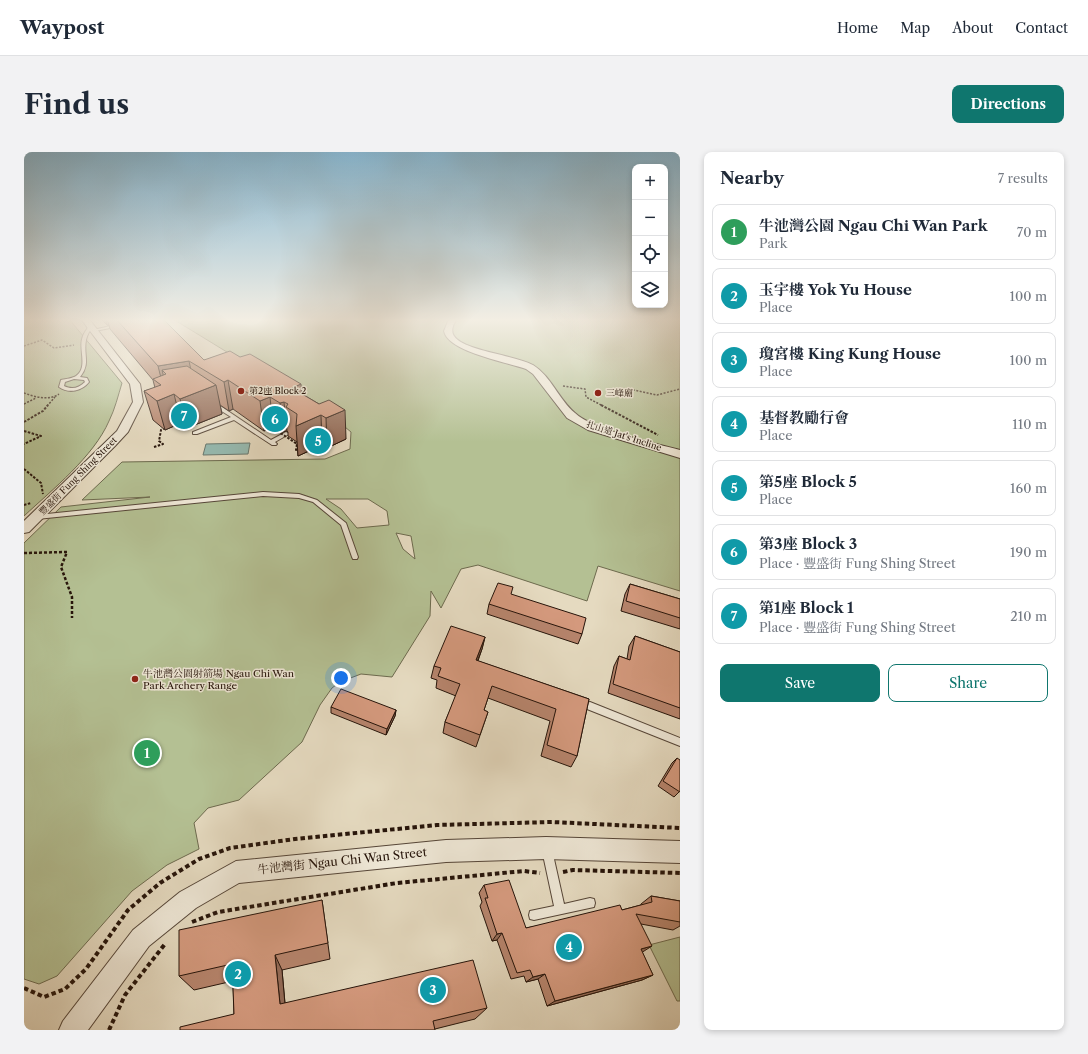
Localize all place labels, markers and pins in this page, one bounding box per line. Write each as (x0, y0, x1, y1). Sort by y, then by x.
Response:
place label: 第2座 Block 2 (249, 385, 306, 396)
marker: 第2座 Block 2 (236, 386, 246, 396)
place label: 三峰廟 (606, 387, 633, 398)
marker: 三峰廟 (593, 388, 603, 398)
pin: 7 (171, 401, 197, 431)
pin: 6 (262, 404, 288, 434)
pin: 5 (305, 426, 331, 456)
place label: 牛池灣公園射箭場 Ngau Chi Wan Park Archery Range (143, 667, 295, 692)
marker: 牛池灣公園射箭場 Ngau Chi Wan Park Archery Range (130, 674, 140, 684)
pin: 1 (134, 738, 160, 768)
pin: 4 (556, 932, 582, 962)
pin: 2 (225, 959, 251, 989)
pin: 3 (420, 975, 446, 1005)

